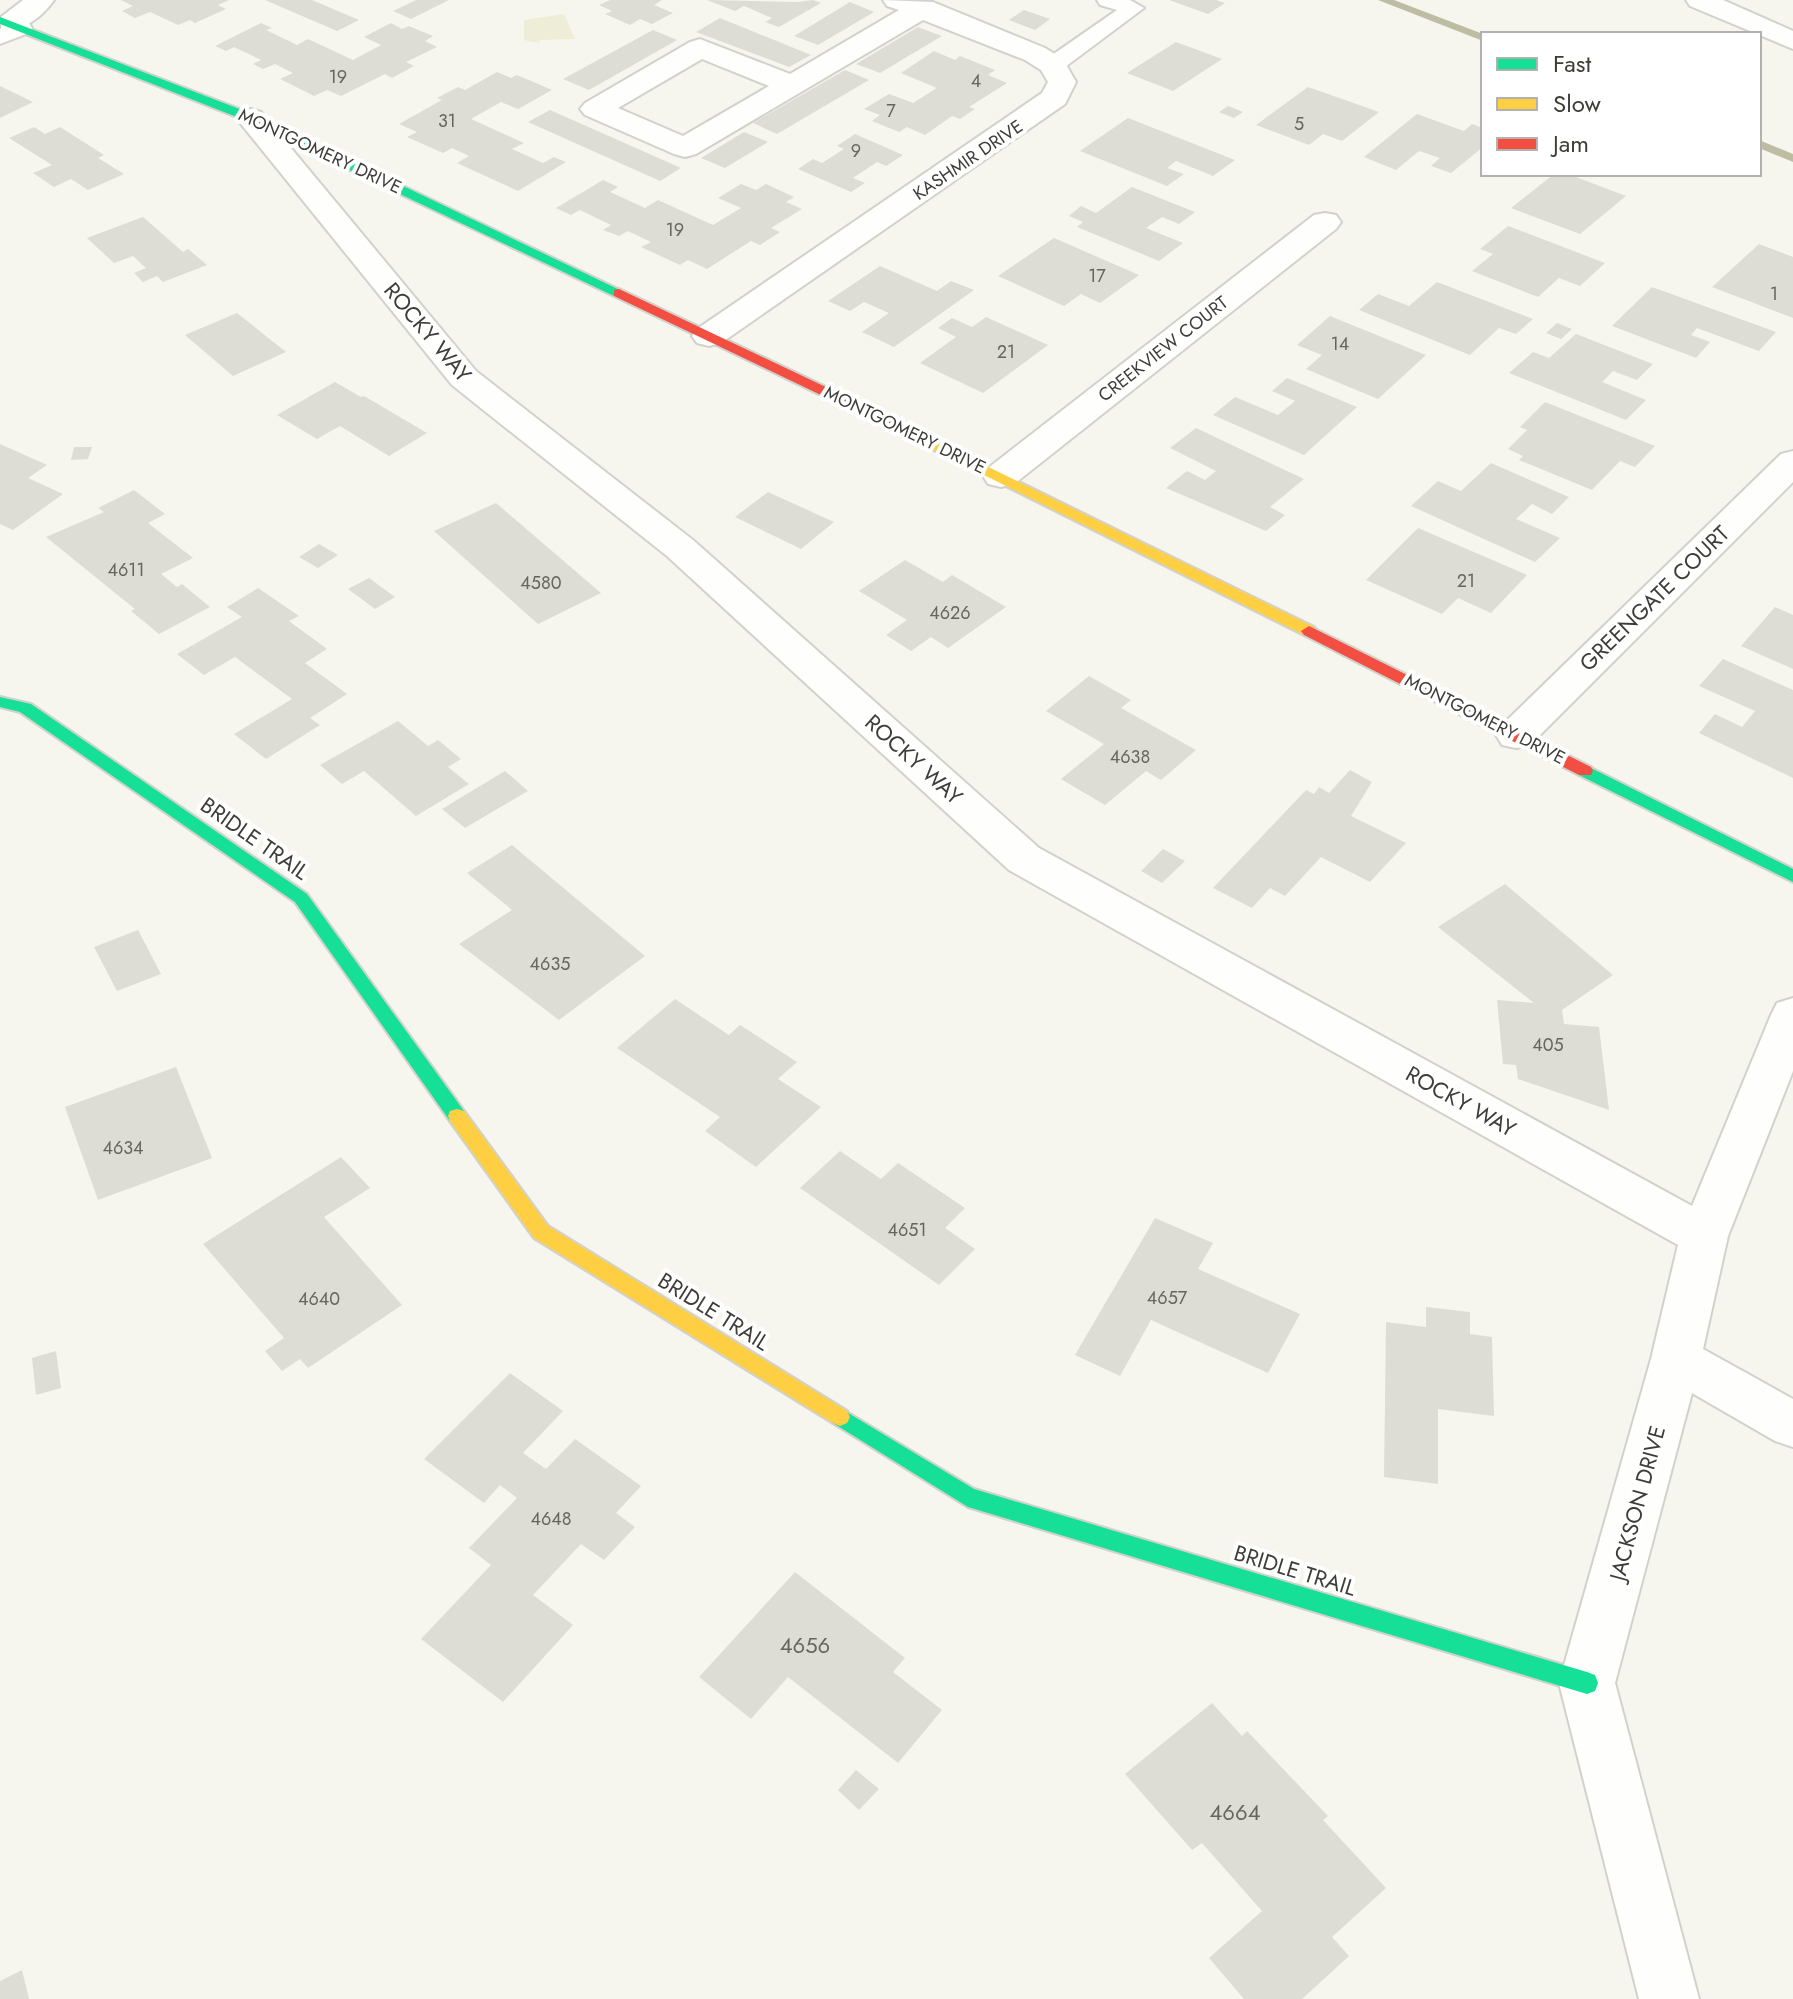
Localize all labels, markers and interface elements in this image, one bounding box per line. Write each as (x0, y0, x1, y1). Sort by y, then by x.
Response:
legend (1481, 32, 1761, 176)
text: Fast (1553, 46, 1591, 81)
house number: 19 (329, 64, 347, 90)
house number: 4 (971, 68, 981, 94)
text: Slow (1553, 86, 1601, 121)
house number: 7 (886, 98, 896, 124)
street label: MONTGOMERY DRIVE (234, 102, 406, 200)
house number: 31 (438, 108, 456, 134)
house number: 5 (1294, 111, 1304, 137)
street label: KASHMIR DRIVE (908, 113, 1028, 207)
text: Jam (1550, 126, 1589, 161)
house number: 9 (851, 138, 861, 164)
house number: 19 (666, 217, 684, 243)
house number: 17 (1088, 263, 1106, 289)
street label: ROCKY WAY (377, 275, 480, 389)
house number: 1 (1770, 281, 1778, 307)
street label: CREEKVIEW COURT (1093, 290, 1234, 408)
house number: 14 (1331, 331, 1349, 357)
house number: 21 (997, 339, 1015, 365)
street label: MONTGOMERY DRIVE (820, 380, 990, 480)
street label: GREENGATE COURT (1572, 517, 1737, 678)
house number: 4611 (107, 557, 145, 583)
house number: 21 (1457, 568, 1475, 594)
house number: 4580 (520, 570, 562, 596)
house number: 4626 (929, 600, 971, 626)
street label: MONTGOMERY DRIVE (1400, 667, 1570, 771)
street label: ROCKY WAY (858, 706, 970, 812)
house number: 4638 (1110, 744, 1150, 770)
street label: BRIDLE TRAIL (194, 789, 316, 887)
house number: 4635 (530, 951, 570, 977)
house number: 405 (1532, 1032, 1564, 1058)
street label: ROCKY WAY (1400, 1058, 1523, 1145)
house number: 4634 (102, 1135, 144, 1161)
house number: 4651 (887, 1217, 927, 1243)
street label: BRIDLE TRAIL (652, 1264, 776, 1358)
house number: 4657 (1147, 1285, 1188, 1311)
house number: 4640 (298, 1286, 340, 1312)
street label: JACKSON DRIVE (1600, 1422, 1673, 1587)
house number: 4648 (530, 1506, 572, 1532)
street label: BRIDLE TRAIL (1230, 1536, 1360, 1604)
house number: 4656 (780, 1629, 830, 1661)
house number: 4664 (1210, 1796, 1261, 1828)

